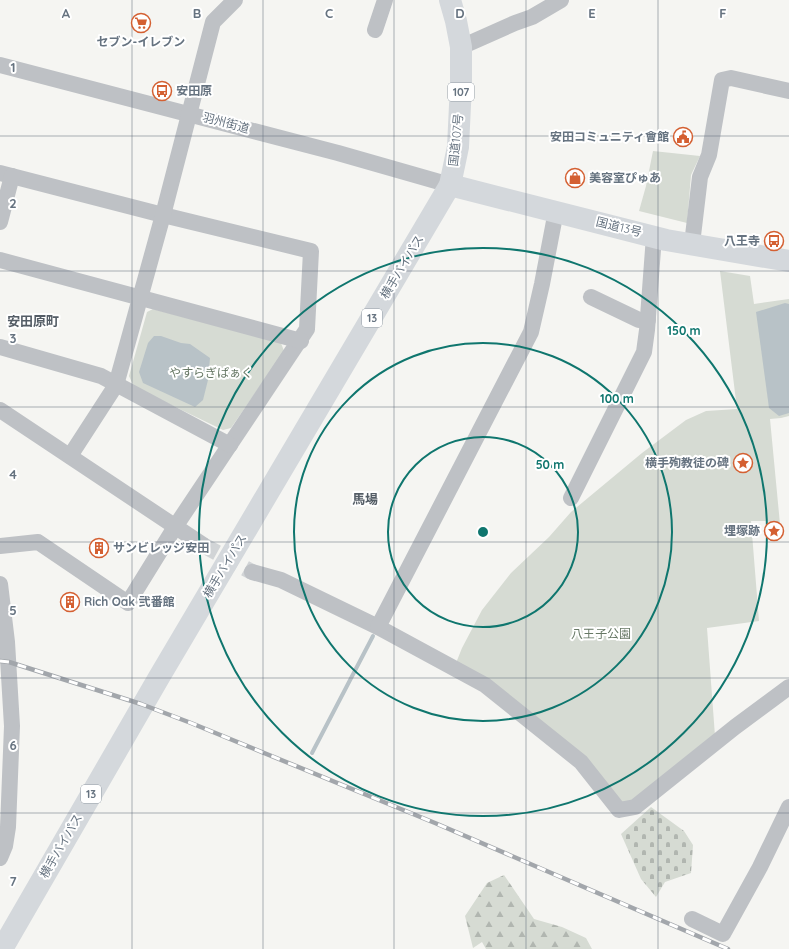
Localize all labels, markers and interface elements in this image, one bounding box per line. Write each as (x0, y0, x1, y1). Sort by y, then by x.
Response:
text: A (62, 5, 71, 21)
text: B (193, 5, 201, 21)
text: C (325, 5, 333, 21)
text: D (455, 5, 465, 21)
text: E (588, 5, 596, 21)
text: F (719, 5, 727, 21)
supermarket icon: セブン-イレブン (130, 12, 152, 34)
place label: セブン-イレブン (97, 34, 185, 49)
text: 1 (10, 59, 16, 75)
bus stop icon: 安田原 (151, 80, 173, 102)
place label: 安田原 (176, 83, 212, 98)
road number: 107 (448, 83, 474, 101)
street label: 羽州街道 (201, 109, 251, 136)
street label: 国道107号 (445, 113, 466, 167)
public building icon: 安田コミュニティ會館 (672, 126, 694, 148)
place label: 安田コミュニティ會館 (550, 129, 669, 144)
shop icon: 美容室ぴゅあ (564, 167, 586, 189)
place label: 美容室ぴゅあ (589, 170, 661, 185)
text: 2 (9, 195, 17, 211)
street label: 国道13号 (595, 214, 644, 239)
bus stop icon: 八王寺 (763, 230, 785, 252)
street label: 横手バイパス (377, 232, 426, 301)
place label: 八王寺 (724, 233, 760, 248)
road number: 13 (362, 309, 382, 327)
district label: 安田原町 (7, 313, 59, 329)
text: 150 m (667, 323, 701, 338)
text: 3 (10, 330, 17, 346)
park label: やすらぎぱぁく (169, 365, 253, 380)
text: 100 m (600, 391, 634, 406)
place icon: 横手殉教徒の碑 (732, 452, 754, 474)
place label: 横手殉教徒の碑 (645, 455, 729, 470)
text: 50 m (536, 457, 564, 472)
text: 4 (9, 466, 17, 482)
district label: 馬場 (352, 491, 378, 507)
place icon: 埋塚跡 (763, 520, 785, 542)
place label: 埋塚跡 (724, 523, 760, 538)
centre of rings (476, 525, 490, 539)
street label: 横手バイパス (200, 531, 249, 600)
building icon: サンビレッジ安田 (88, 537, 110, 559)
place label: サンビレッジ安田 (113, 540, 209, 555)
building icon: Rich Oak 弐番館 (59, 591, 81, 613)
place label: Rich Oak 弐番館 (84, 594, 175, 609)
text: 5 (9, 602, 17, 618)
park label: 八王子公園 (571, 626, 631, 641)
text: 6 (9, 737, 17, 753)
road number: 13 (81, 785, 101, 803)
street label: 横手バイパス (36, 811, 85, 881)
text: 7 (9, 873, 17, 889)

